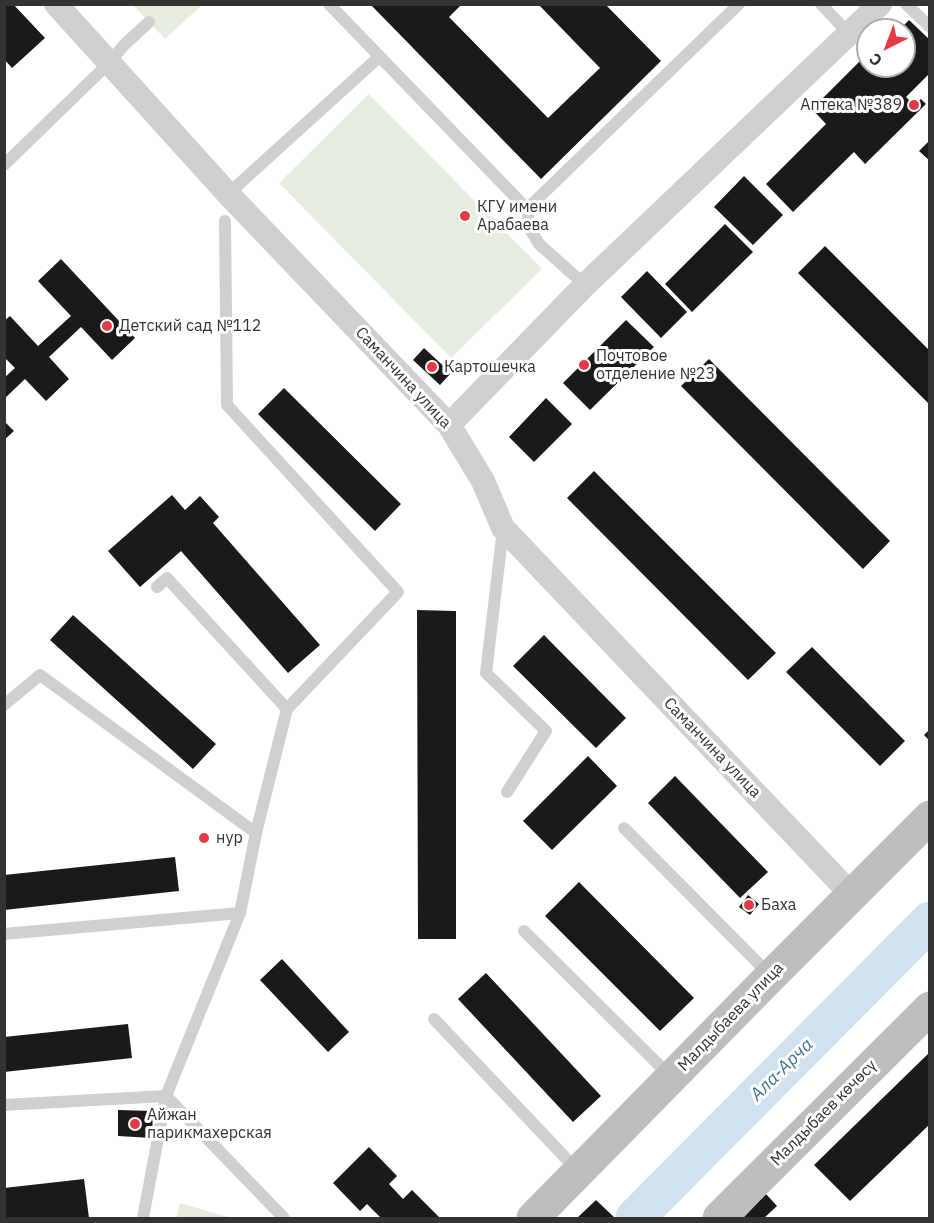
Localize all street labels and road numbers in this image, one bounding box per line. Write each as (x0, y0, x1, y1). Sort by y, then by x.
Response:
street label: Саманчина улица (351, 323, 455, 433)
street label: Саманчина улица (659, 694, 765, 802)
street label: Малдыбаева улица (674, 959, 788, 1075)
street label: Малдыбаев көчөсү (767, 1056, 881, 1170)

